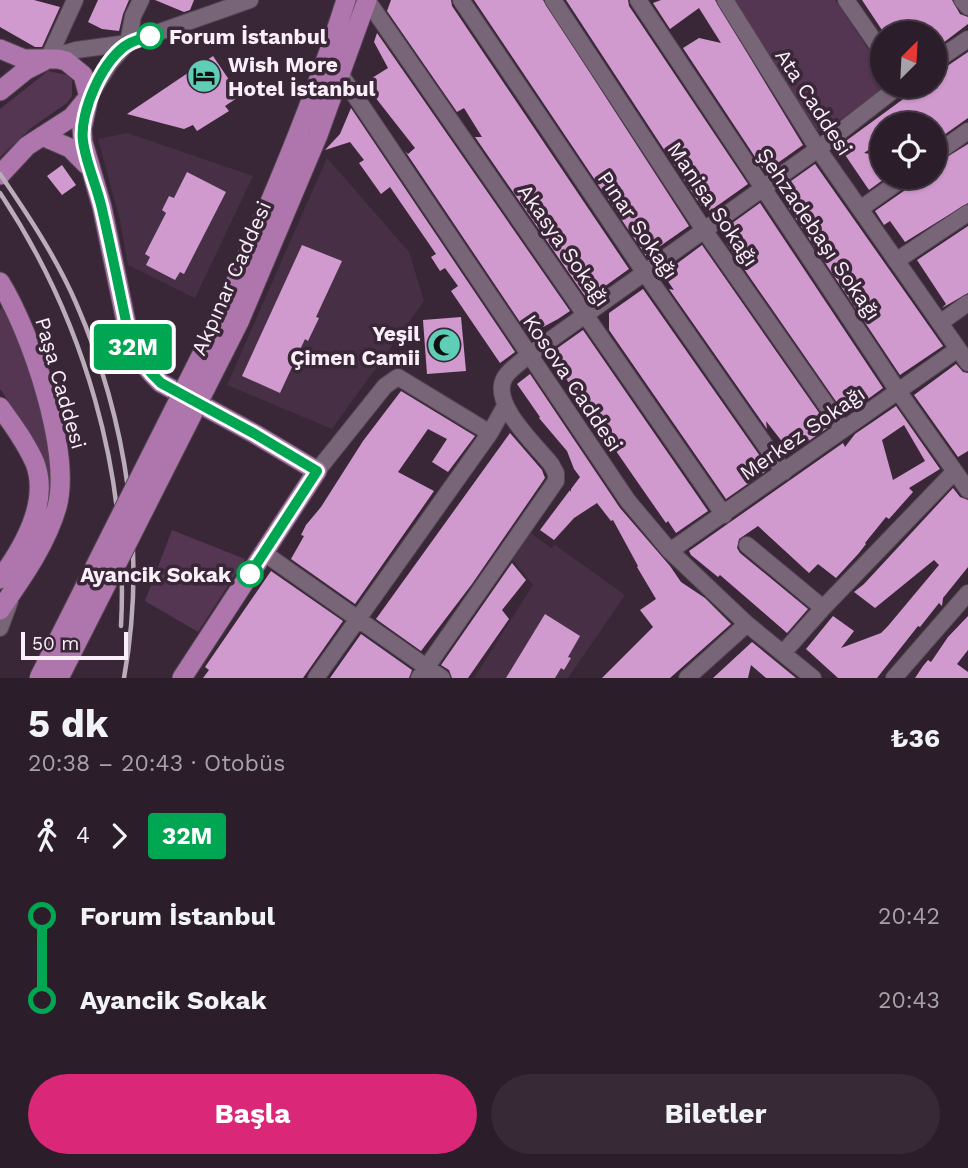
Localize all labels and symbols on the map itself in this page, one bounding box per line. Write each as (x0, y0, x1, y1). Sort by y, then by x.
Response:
north arrow (870, 21, 947, 98)
marker: Forum İstanbul (137, 23, 163, 49)
place label: Forum İstanbul (169, 24, 327, 49)
street label: Ata Caddesi (770, 44, 858, 160)
place label: Wish More Hotel İstanbul (228, 52, 375, 101)
hotel icon: Wish More Hotel İstanbul (185, 57, 223, 95)
street label: Manisa Sokağı (662, 137, 764, 271)
street label: Şehzadebaşı Sokağı (752, 143, 886, 325)
street label: Pınar Sokağı (593, 166, 683, 284)
street label: Akasya Sokağı (513, 179, 615, 311)
street label: Akpınar Caddesi (186, 197, 276, 359)
street label: Kosova Caddesi (518, 310, 628, 456)
street label: Paşa Caddesi (30, 314, 92, 452)
place label: Yeşil Çimen Camii (290, 321, 420, 370)
line badge: 32M (93, 324, 173, 370)
mosque icon: Yeşil Çimen Camii (425, 326, 463, 364)
street label: Merkez Sokağı (735, 381, 869, 485)
marker: Ayancik Sokak (237, 561, 263, 587)
place label: Ayancik Sokak (80, 562, 232, 587)
scale bar (21, 629, 128, 661)

